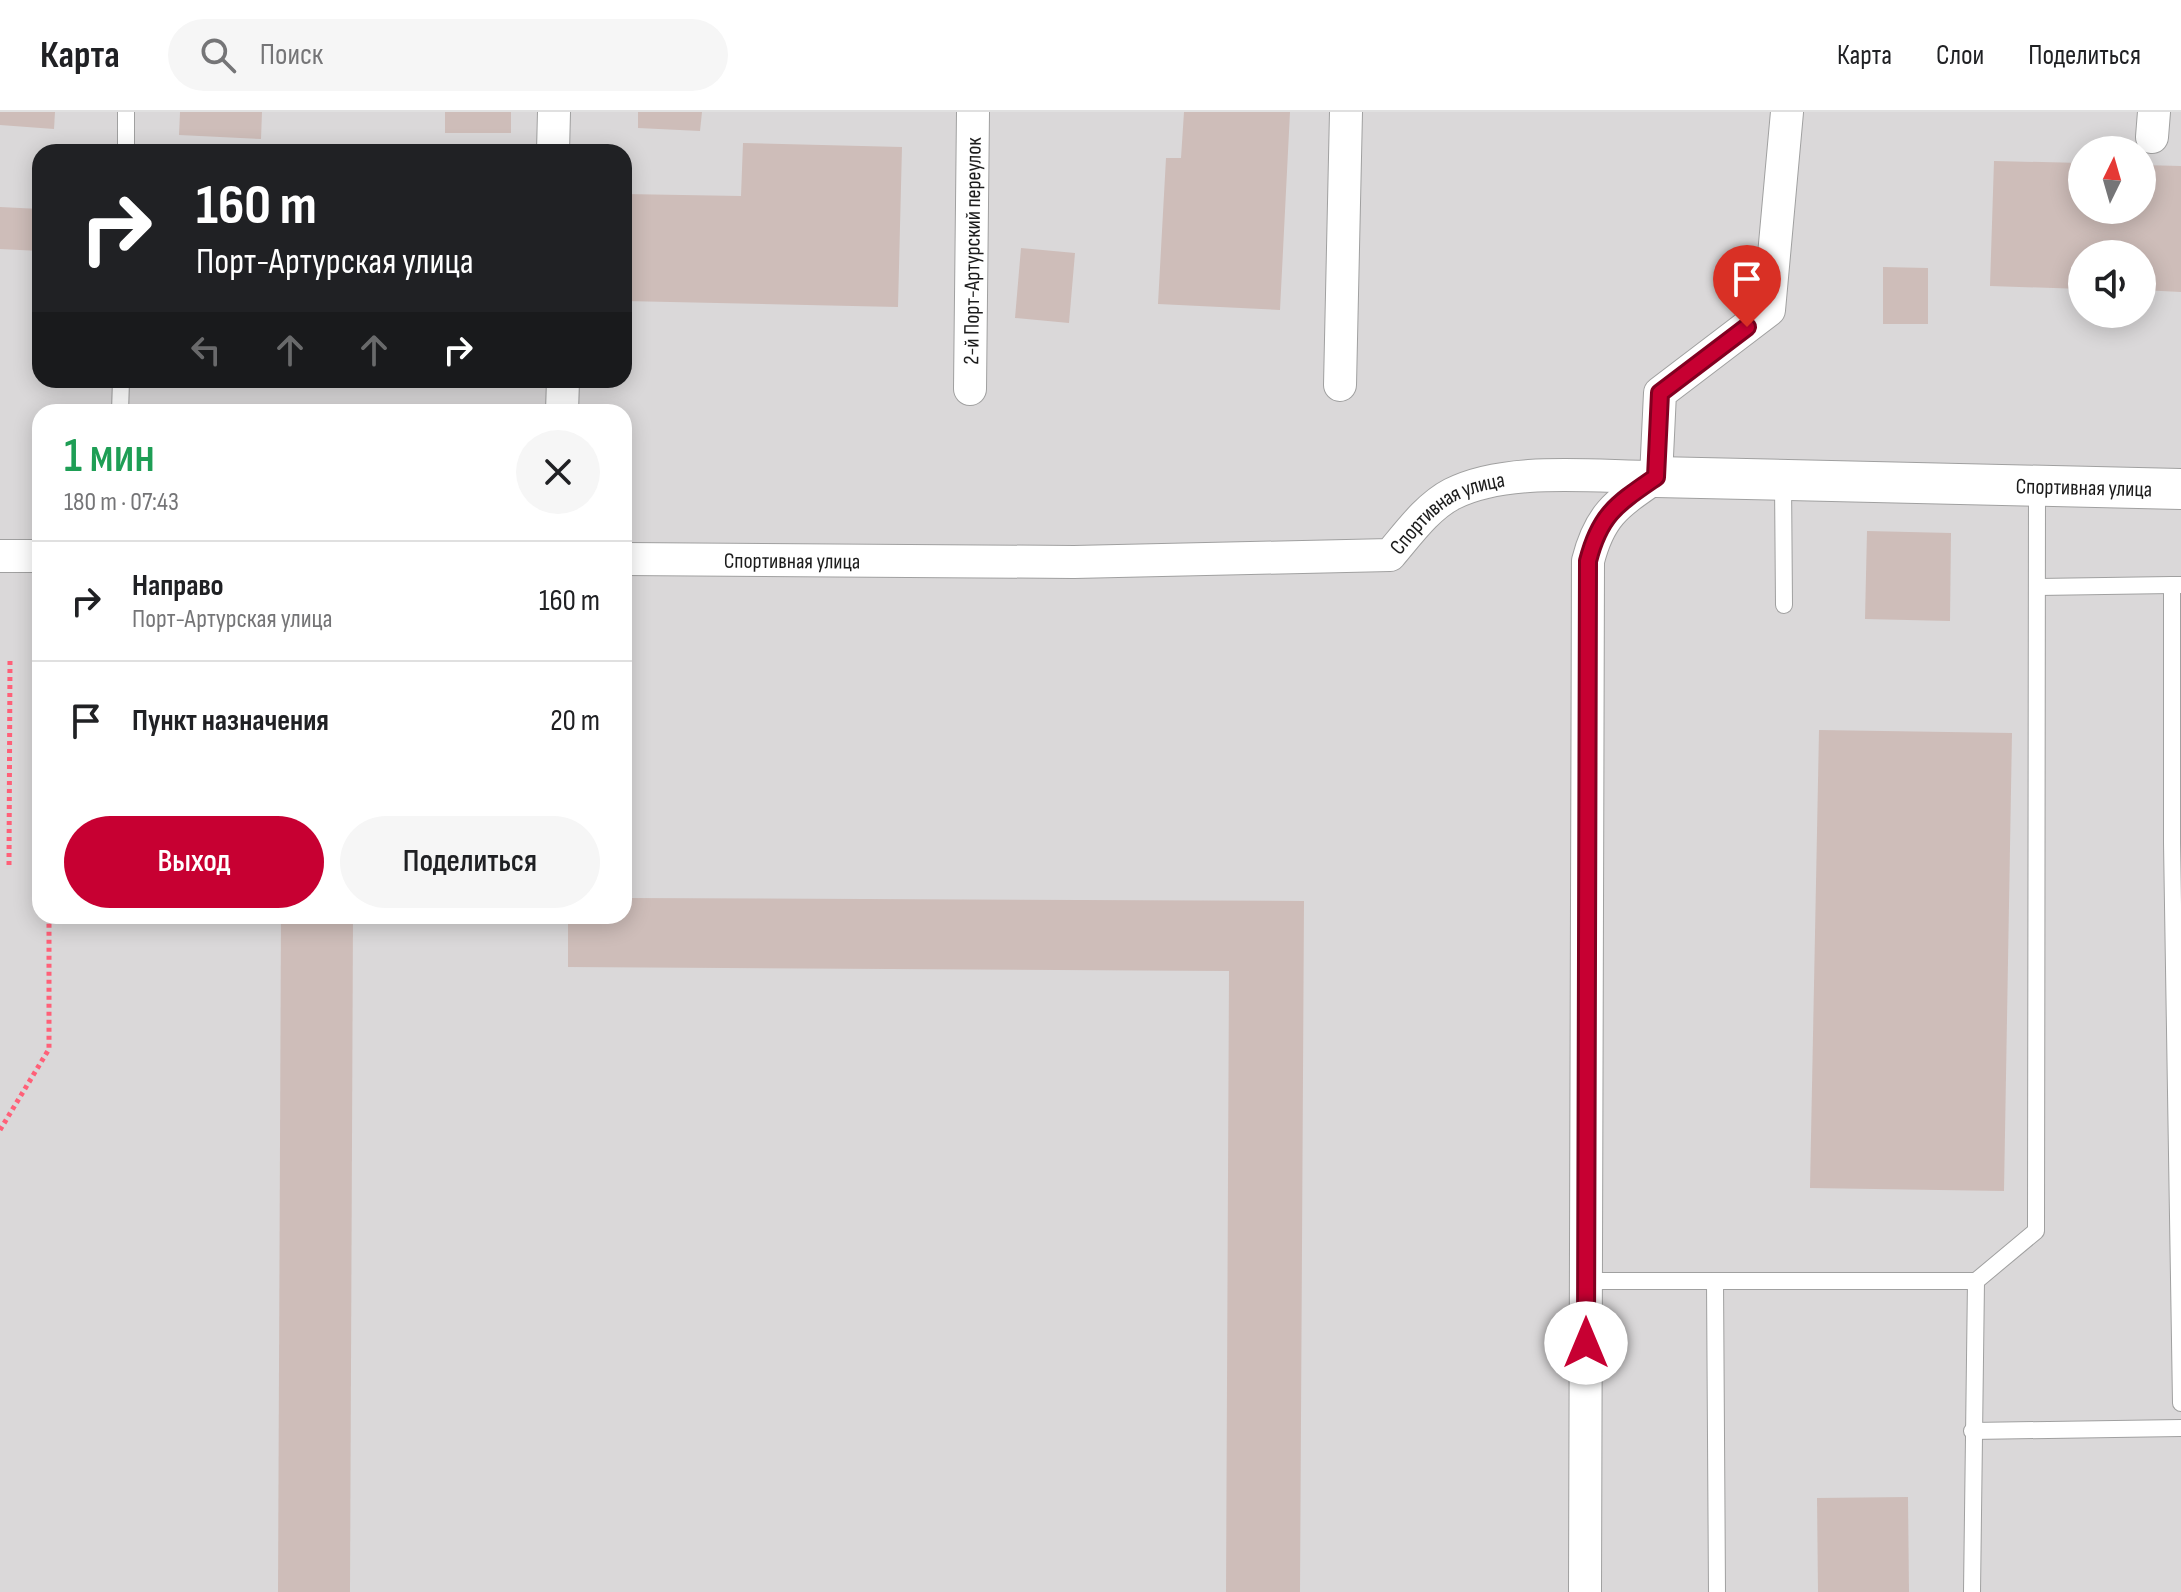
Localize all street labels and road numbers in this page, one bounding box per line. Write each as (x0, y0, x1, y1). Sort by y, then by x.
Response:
street label: 2-й Порт-Артурский переулок (958, 136, 988, 365)
street label: Спортивная улица (1384, 467, 1507, 560)
street label: Спортивная улица (2015, 473, 2152, 503)
street label: Спортивная улица (724, 548, 860, 576)

